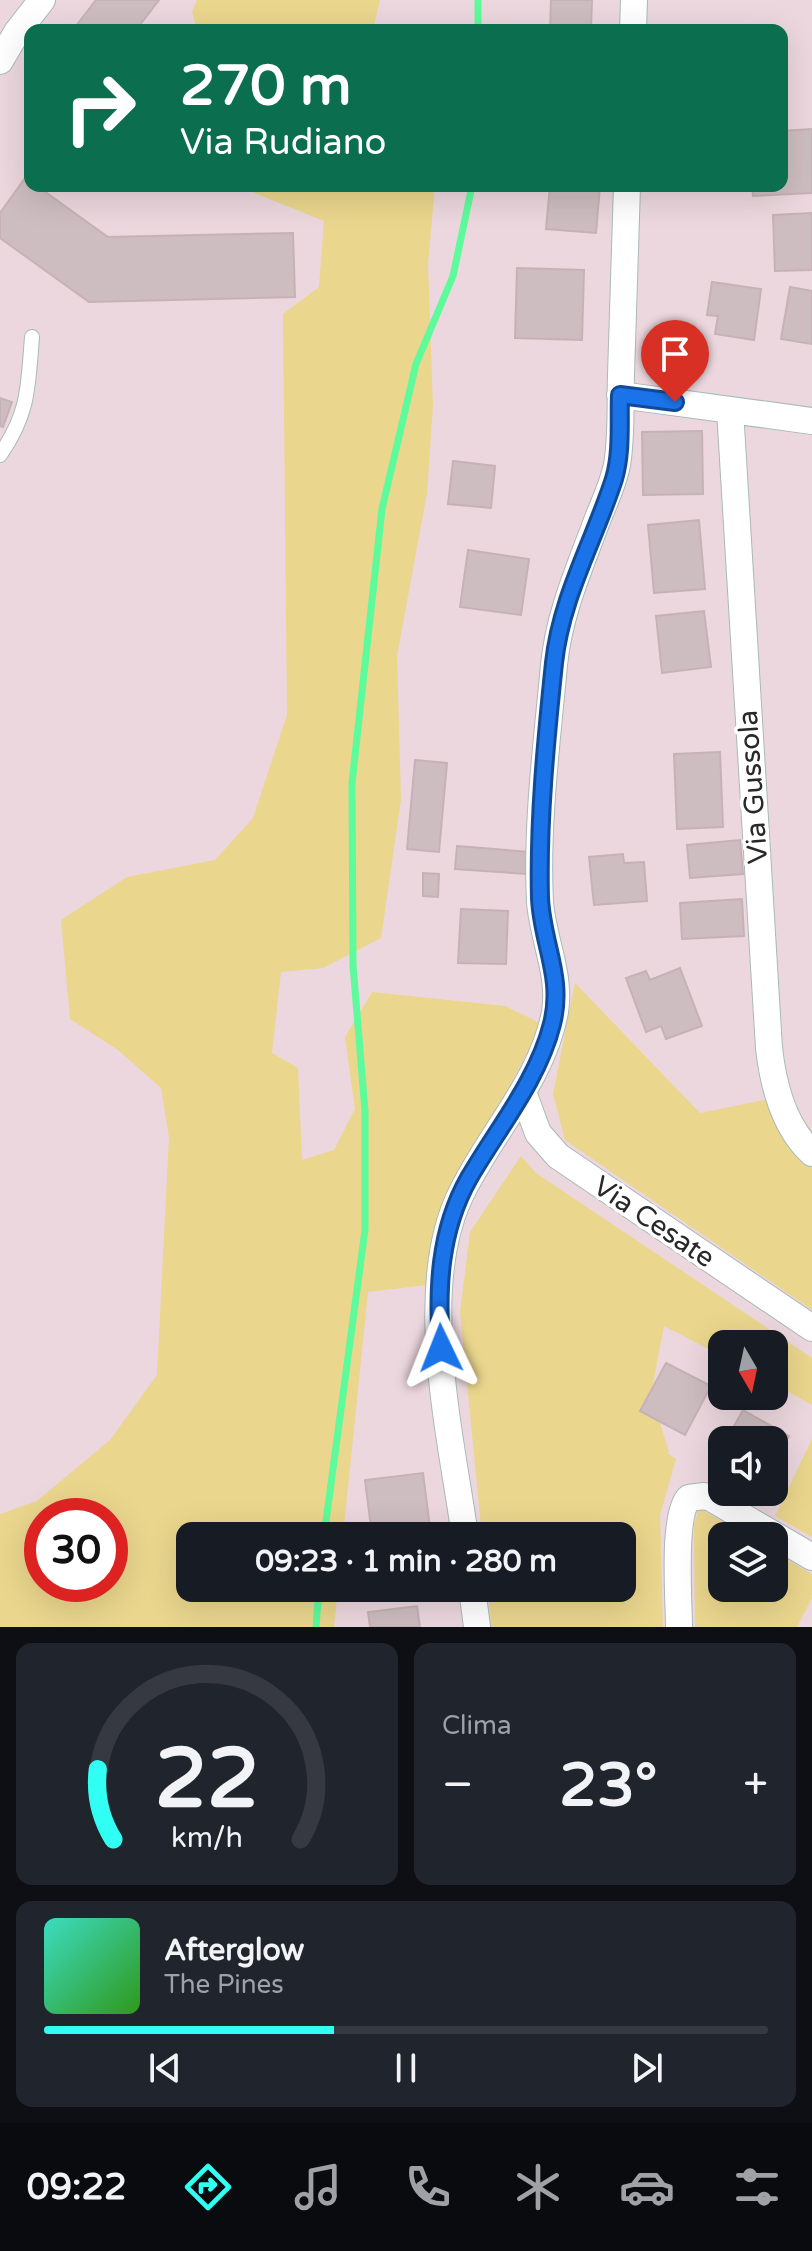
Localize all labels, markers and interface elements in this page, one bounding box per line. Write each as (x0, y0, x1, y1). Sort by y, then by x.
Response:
text: 270 m (180, 53, 351, 120)
icon: right (48, 56, 152, 160)
text: Via Rudiano (180, 121, 386, 164)
pin (641, 320, 709, 402)
icon: arrive (653, 332, 697, 376)
street label: Via Gussola (731, 709, 775, 865)
street label: Via Cesate (587, 1169, 721, 1275)
position arrow (399, 1306, 483, 1390)
north arrow (708, 1330, 788, 1410)
map controls (708, 1330, 788, 1602)
button: sound (708, 1426, 788, 1506)
speed limit sign: 30 (24, 1498, 128, 1602)
button: layers (708, 1522, 788, 1602)
text: 09:23 · 1 min · 280 m (255, 1543, 557, 1580)
text: Clima (442, 1710, 512, 1741)
text: 22 (155, 1730, 259, 1830)
text: 23° (559, 1750, 657, 1822)
text: − (442, 1759, 473, 1812)
text: + (743, 1759, 768, 1812)
text: km/h (171, 1821, 243, 1855)
text: Afterglow (164, 1932, 304, 1969)
text: The Pines (164, 1969, 284, 2000)
icon: previous (143, 2046, 187, 2090)
icon: pause (384, 2046, 428, 2090)
icon: next (625, 2046, 669, 2090)
icon: directions (180, 2159, 236, 2215)
icon: music (290, 2159, 346, 2215)
icon: phone (400, 2159, 456, 2215)
icon: climate (510, 2159, 566, 2215)
icon: car (619, 2159, 675, 2215)
icon: filters (729, 2159, 785, 2215)
text: 09:22 (27, 2166, 127, 2209)

